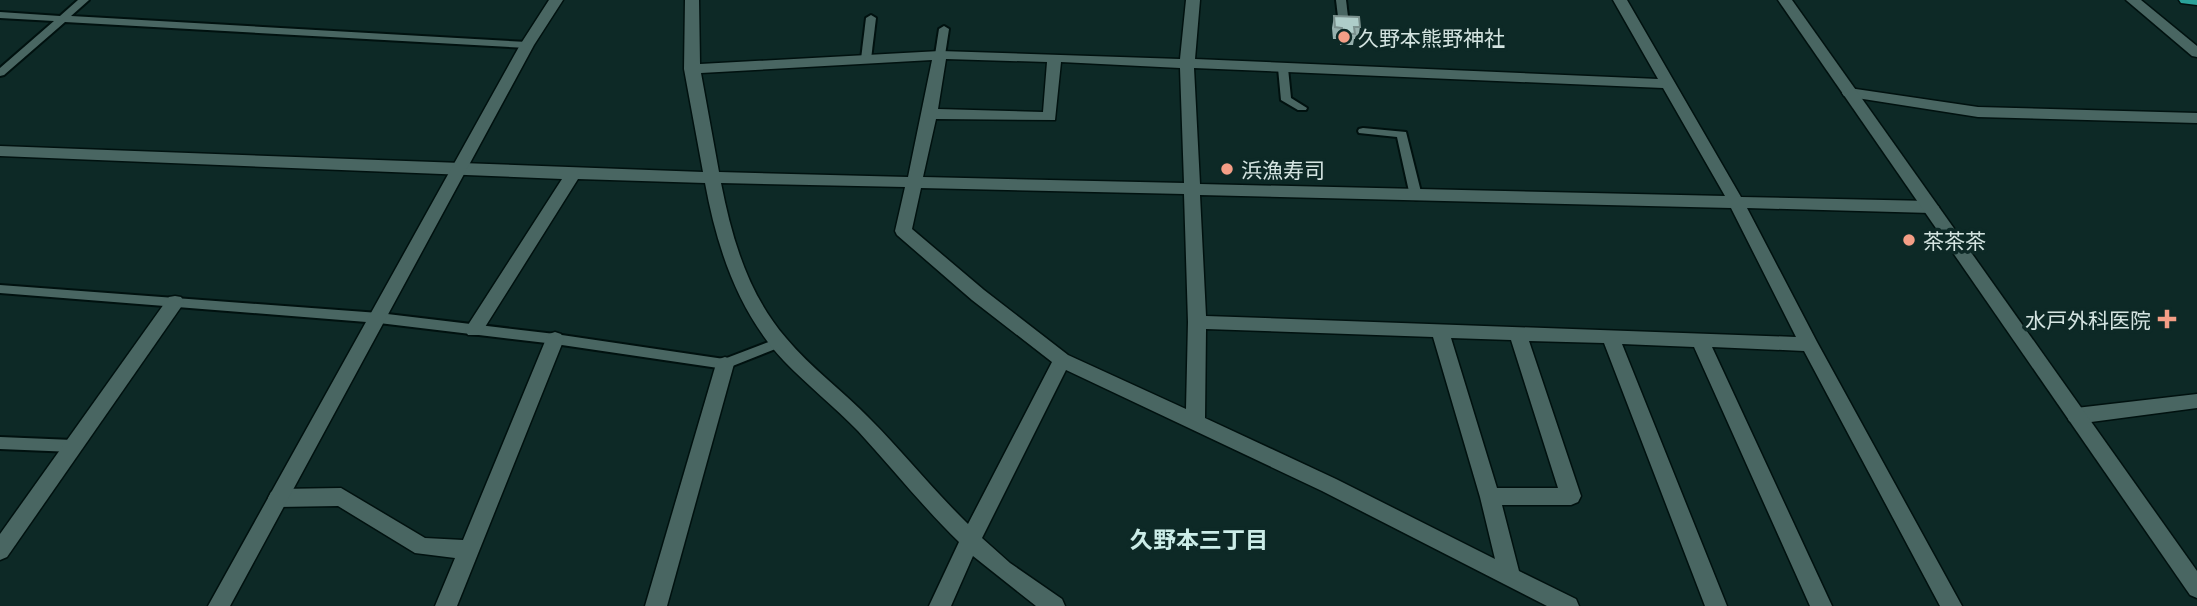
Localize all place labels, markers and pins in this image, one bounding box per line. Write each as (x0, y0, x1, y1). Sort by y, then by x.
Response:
place label: 久野本熊野神社 (1358, 22, 1505, 52)
marker: 久野本熊野神社 (1336, 29, 1352, 45)
place label: 浜漁寿司 (1241, 154, 1325, 184)
marker: 浜漁寿司 (1219, 161, 1235, 177)
place label: 茶茶茶 (1923, 225, 1986, 255)
marker: 茶茶茶 (1901, 232, 1917, 248)
place label: 水戸外科医院 (2025, 304, 2151, 334)
marker: 水戸外科医院 (2157, 309, 2177, 329)

